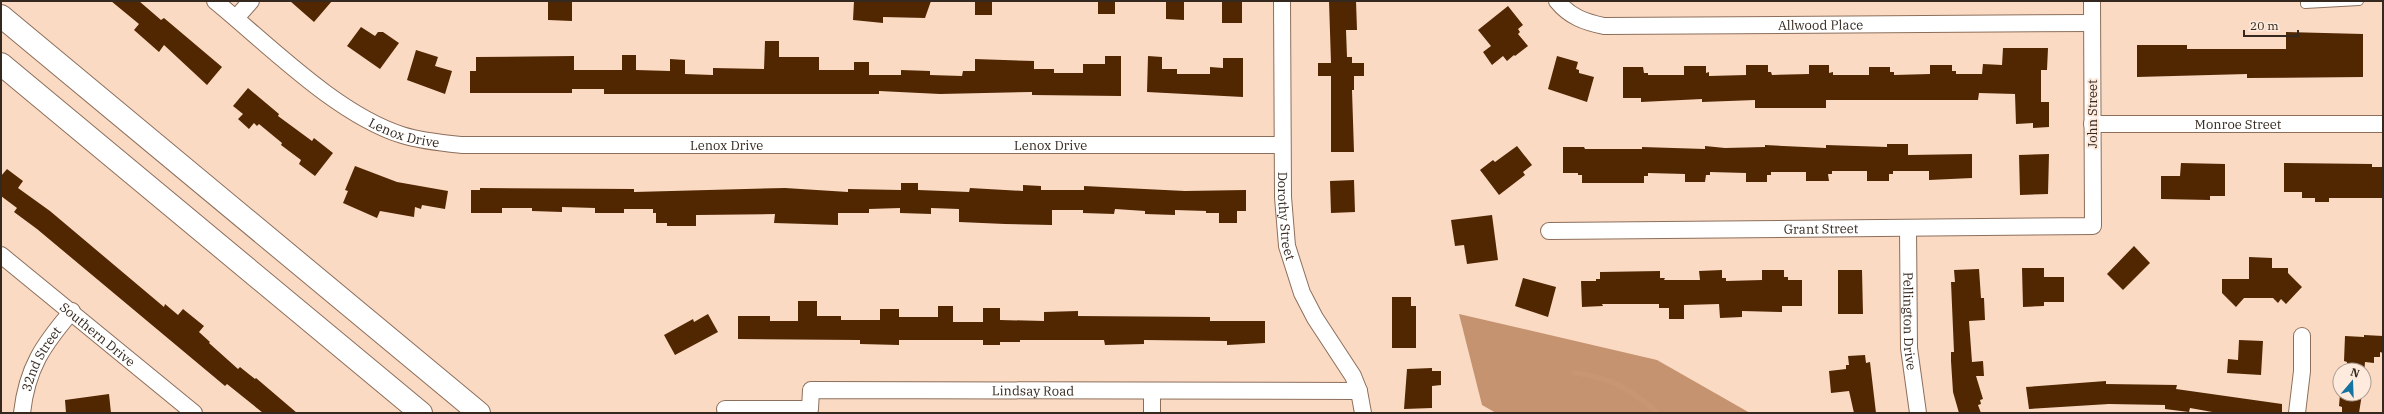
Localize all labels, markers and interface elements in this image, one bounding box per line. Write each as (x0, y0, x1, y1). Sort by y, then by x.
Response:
scale bar (2244, 12, 2298, 38)
street label: Allwood Place (1778, 16, 1863, 33)
text: 20 m (2250, 18, 2279, 33)
street label: John Street (2084, 79, 2101, 149)
street label: Lenox Drive (366, 114, 441, 151)
street label: Monroe Street (2195, 116, 2282, 133)
street label: Lenox Drive (690, 137, 763, 154)
street label: Lenox Drive (1014, 137, 1087, 154)
street label: Dorothy Street (1274, 172, 1300, 262)
street label: Grant Street (1784, 220, 1859, 237)
street label: Pellington Drive (1900, 272, 1920, 371)
street label: Southern Drive (56, 298, 139, 370)
street label: 32nd Street (17, 323, 65, 393)
north arrow (2332, 362, 2372, 402)
text: N (2349, 365, 2362, 381)
street label: Lindsay Road (992, 382, 1074, 399)

